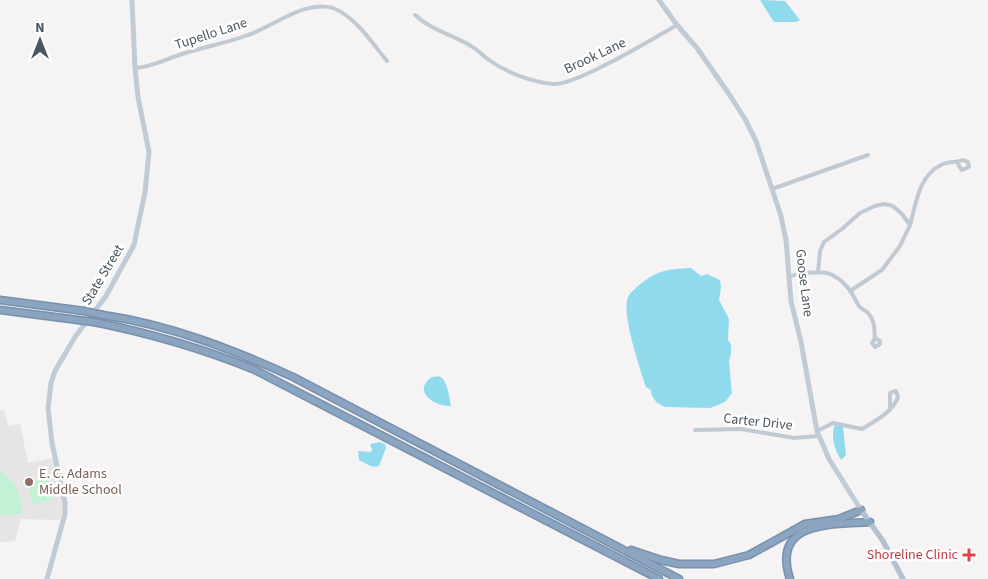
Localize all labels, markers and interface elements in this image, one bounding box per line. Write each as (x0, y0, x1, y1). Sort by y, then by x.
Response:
street label: Tupello Lane (172, 13, 250, 55)
north arrow (15, 15, 65, 65)
text: N (35, 18, 45, 38)
street label: Brook Lane (561, 33, 629, 79)
street label: State Street (77, 241, 129, 309)
street label: Goose Lane (790, 248, 818, 318)
street label: Carter Drive (722, 408, 794, 436)
place label: E. C. Adams Middle School (39, 464, 122, 500)
marker: E. C. Adams Middle School (23, 476, 35, 488)
place label: Shoreline Clinic (867, 545, 959, 565)
marker: Shoreline Clinic (962, 548, 976, 562)

